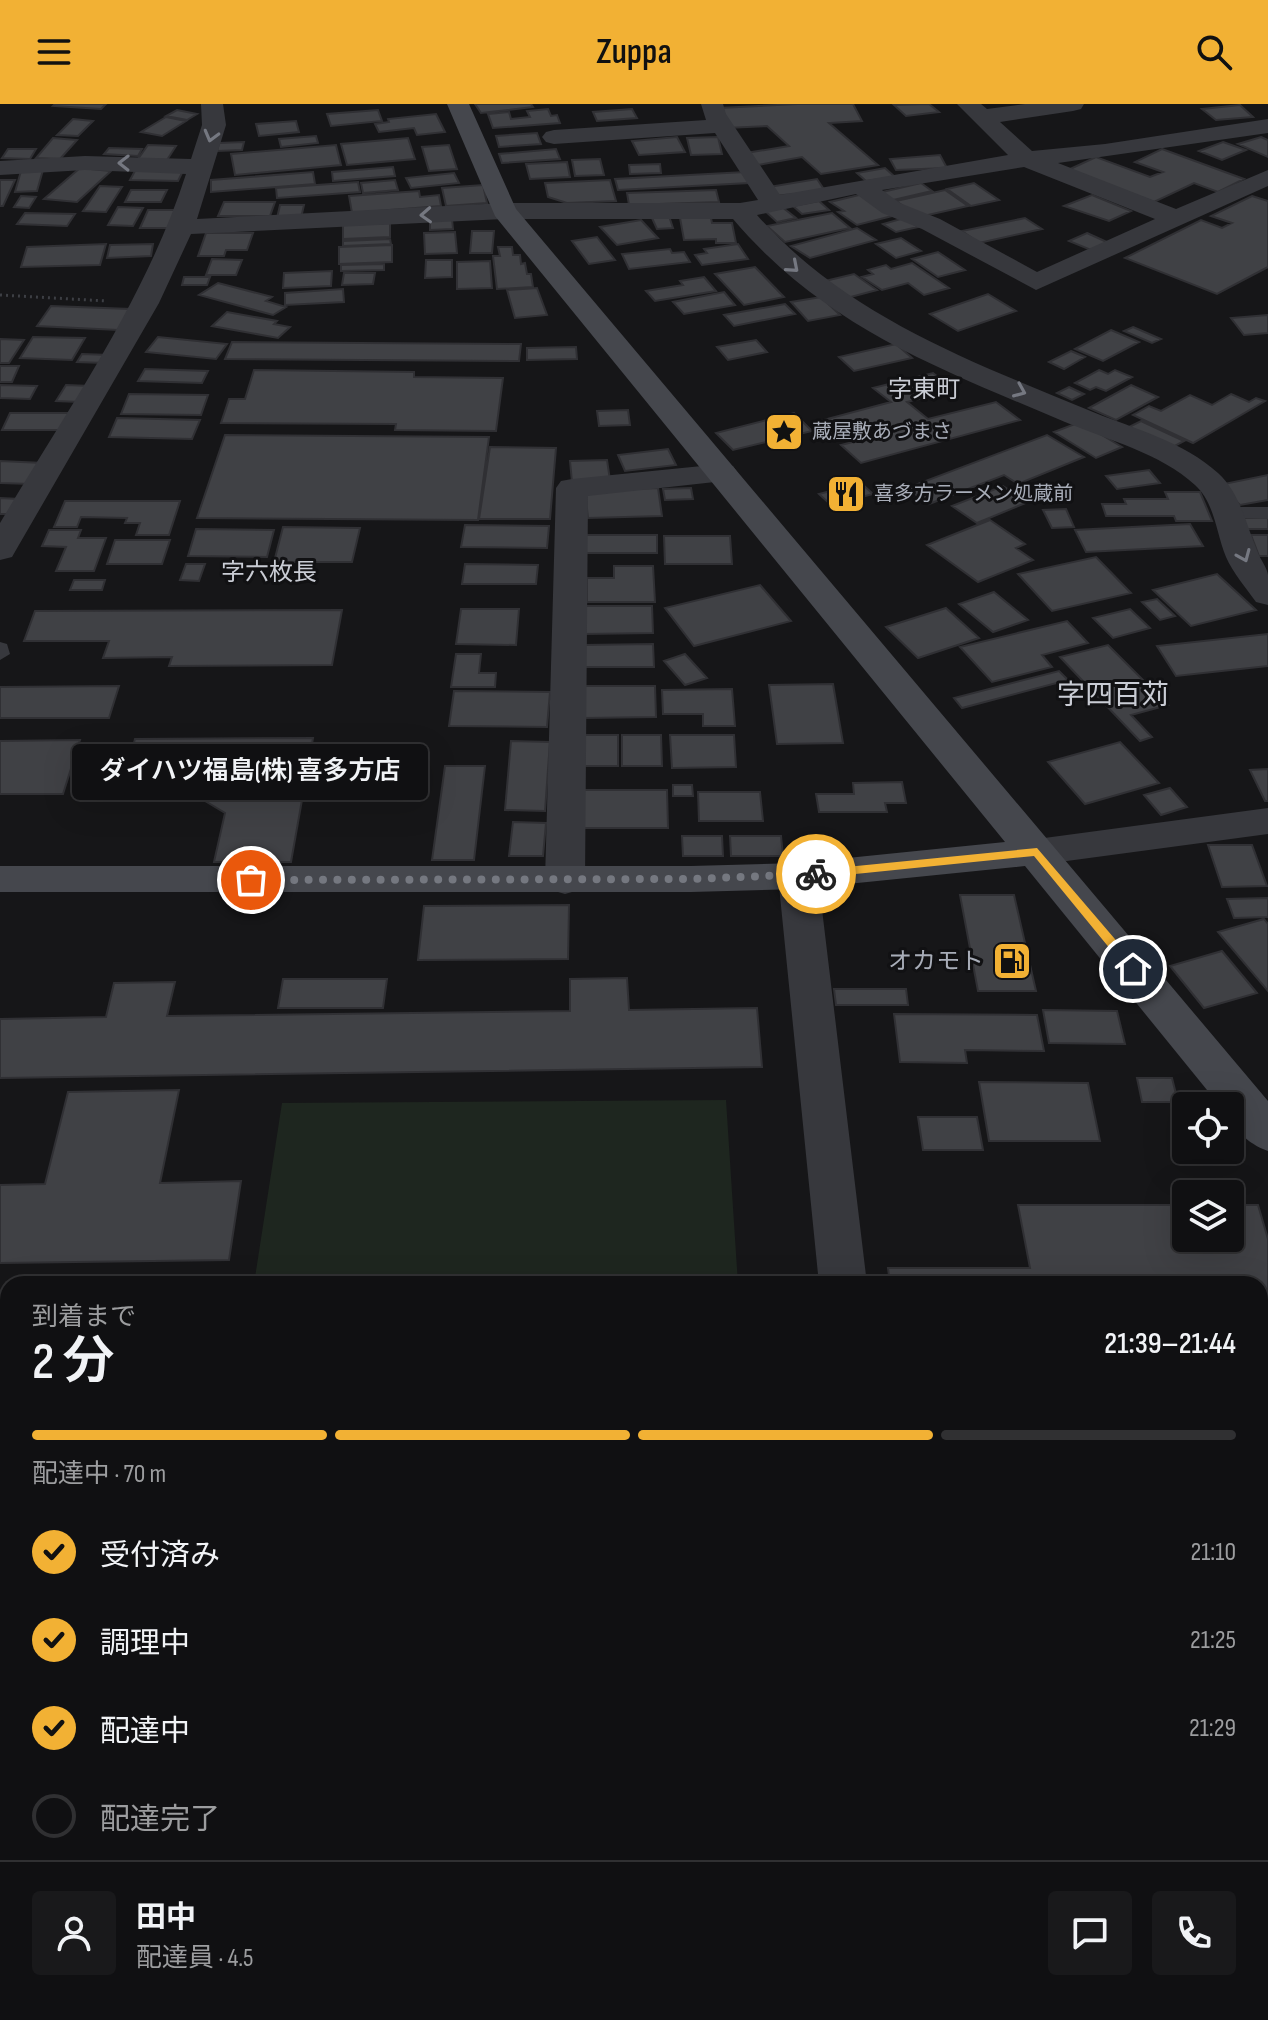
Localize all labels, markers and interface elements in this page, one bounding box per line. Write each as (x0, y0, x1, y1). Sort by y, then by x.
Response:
icon: menu (32, 30, 76, 74)
icon: search (1192, 30, 1236, 74)
text: Zuppa (596, 31, 672, 74)
one-way arrow (203, 128, 220, 142)
one-way arrow (117, 155, 130, 172)
one-way arrow (419, 206, 432, 223)
one-way arrow (784, 257, 799, 272)
district label: 字東町 (888, 375, 960, 404)
one-way arrow (1012, 382, 1026, 398)
place icon: 蔵屋敷あづまさ (763, 411, 805, 453)
place label: 蔵屋敷あづまさ (812, 420, 952, 444)
restaurant icon: 喜多方ラーメン処蔵前 (825, 473, 867, 515)
place label: 喜多方ラーメン処蔵前 (874, 482, 1073, 506)
one-way arrow (1235, 548, 1251, 562)
district label: 字六枚長 (221, 558, 317, 587)
district label: 字四百苅 (1057, 679, 1169, 712)
callout: ダイハツ福島(株) 喜多方店 (73, 744, 429, 800)
text: ダイハツ福島(株) 喜多方店 (99, 756, 401, 787)
courier (776, 834, 856, 914)
pin (217, 846, 285, 914)
icon: bike (794, 852, 838, 896)
icon: bag (229, 858, 273, 902)
pin (1099, 935, 1167, 1003)
fuel station icon: オカモト (991, 940, 1033, 982)
place label: オカモト (888, 947, 984, 976)
icon: home (1111, 947, 1155, 991)
map controls (1172, 1092, 1244, 1252)
button: locate (1172, 1092, 1244, 1164)
button: layers (1172, 1180, 1244, 1252)
text: 到着まで (32, 1302, 136, 1333)
text: 21:39–21:44 (1104, 1326, 1236, 1362)
text: 2 分 (32, 1331, 114, 1394)
text: 配達中 · 70 m (32, 1459, 166, 1490)
icon: check (32, 1530, 76, 1574)
text: 21:10 (1190, 1537, 1236, 1568)
text: 受付済み (100, 1538, 220, 1574)
icon: check (32, 1618, 76, 1662)
text: 21:25 (1190, 1625, 1236, 1656)
text: 調理中 (100, 1626, 190, 1662)
icon: check (32, 1706, 76, 1750)
text: 21:29 (1189, 1713, 1236, 1744)
text: 配達中 (100, 1714, 190, 1750)
text: 配達完了 (100, 1802, 220, 1838)
button: person (32, 1891, 116, 1975)
button: chat (1048, 1891, 1132, 1975)
button: phone (1152, 1891, 1236, 1975)
text: 田中 (136, 1900, 196, 1936)
text: 配達員 · 4.5 (136, 1943, 254, 1974)

